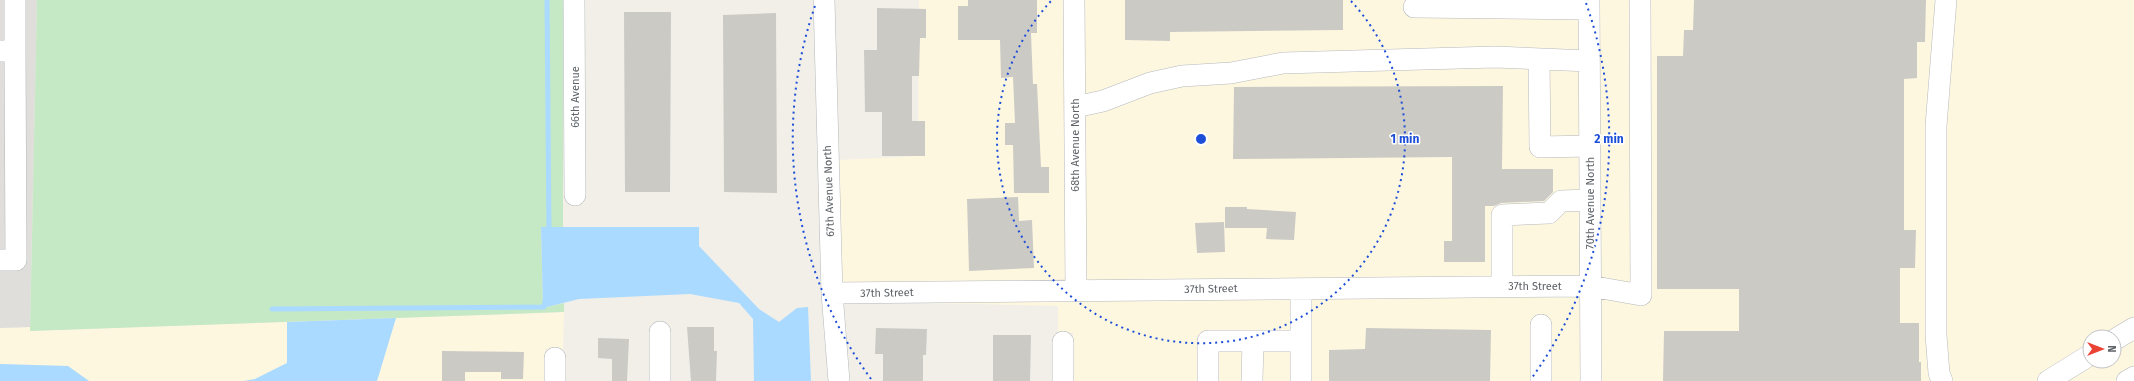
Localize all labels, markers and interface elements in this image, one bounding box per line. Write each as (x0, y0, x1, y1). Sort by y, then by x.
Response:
street label: 66th Avenue (569, 66, 582, 128)
street label: 68th Avenue North (1069, 98, 1082, 192)
centre of rings (1194, 132, 1208, 146)
text: 1 min (1391, 132, 1419, 146)
text: 2 min (1594, 132, 1624, 146)
street label: 67th Avenue North (821, 145, 837, 237)
street label: 70th Avenue North (1584, 157, 1597, 249)
street label: 37th Street (1508, 280, 1562, 293)
street label: 37th Street (1184, 282, 1238, 296)
street label: 37th Street (860, 286, 914, 300)
north arrow (2082, 329, 2122, 369)
text: N (2105, 345, 2118, 353)

